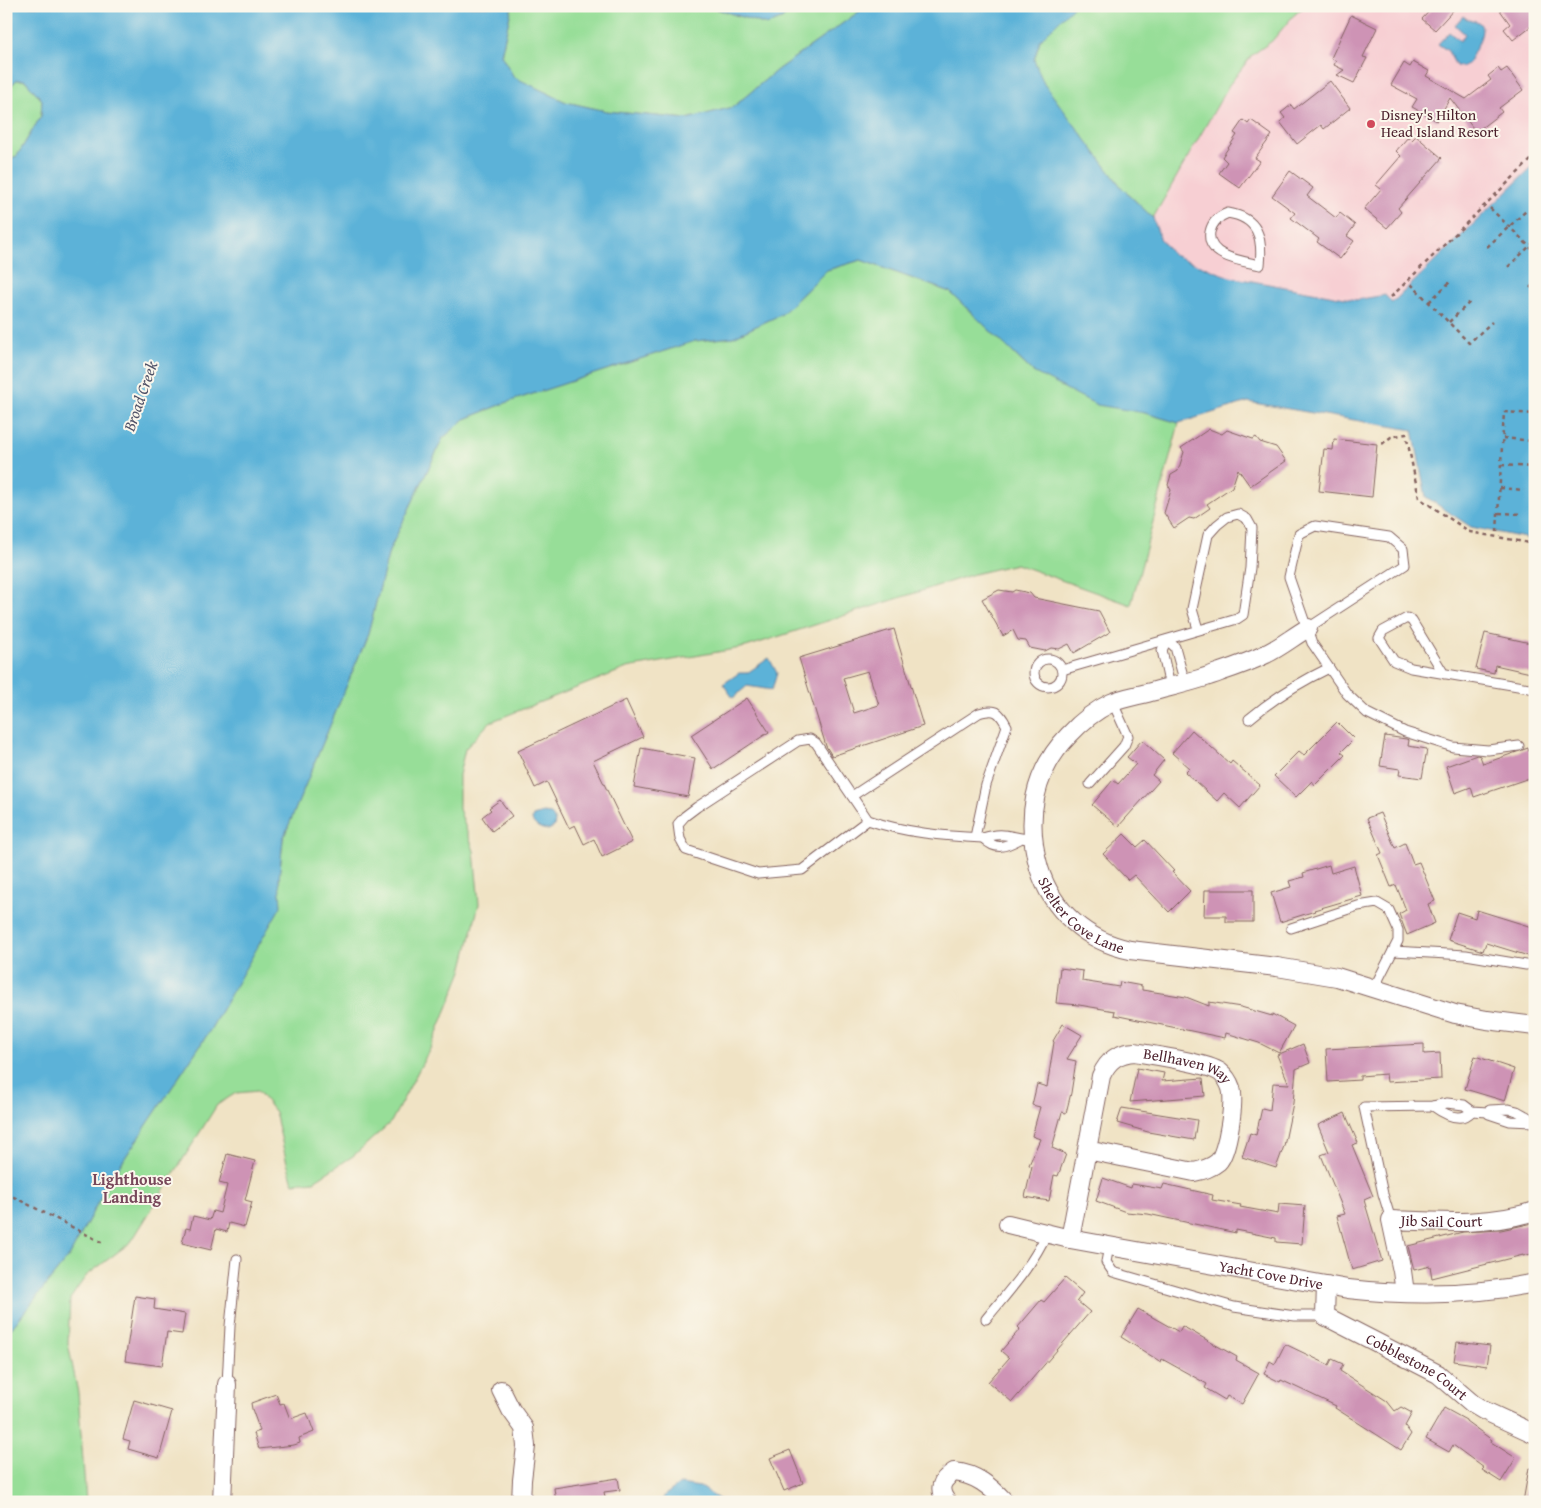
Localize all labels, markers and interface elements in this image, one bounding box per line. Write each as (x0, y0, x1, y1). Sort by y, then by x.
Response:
place label: Disney's Hilton Head Island Resort (1381, 104, 1499, 142)
marker: Disney's Hilton Head Island Resort (1365, 118, 1377, 130)
water label: Broad Creek (116, 357, 163, 435)
street label: Shelter Cove Lane (1033, 874, 1127, 958)
street label: Bellhaven Way (1142, 1043, 1238, 1088)
district label: Lighthouse Landing (92, 1167, 172, 1209)
street label: Jib Sail Court (1398, 1209, 1484, 1232)
street label: Yacht Cove Drive (1217, 1255, 1325, 1294)
street label: Cobblestone Court (1362, 1328, 1473, 1405)

